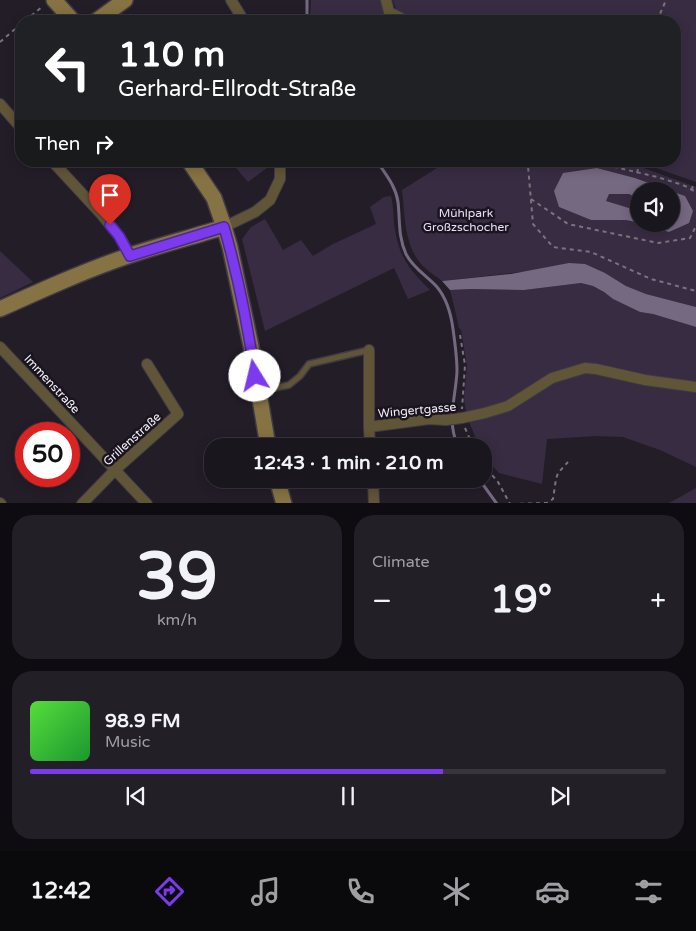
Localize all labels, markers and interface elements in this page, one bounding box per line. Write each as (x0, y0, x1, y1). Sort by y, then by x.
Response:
text: 110 m (118, 34, 225, 76)
icon: left (35, 35, 100, 100)
text: Gerhard-Ellrodt-Straße (118, 76, 356, 102)
icon: right (90, 130, 118, 158)
text: Then (35, 133, 80, 155)
pin (89, 174, 131, 225)
icon: arrive (96, 181, 124, 209)
map controls (630, 182, 680, 232)
button: sound (630, 182, 680, 232)
park label: Mühlpark Großzschocher (423, 206, 509, 234)
position arrow (228, 349, 280, 401)
street label: Immenstraße (21, 352, 83, 416)
street label: Wingertgasse (377, 400, 457, 420)
street label: Grillenstraße (100, 409, 164, 468)
speed limit sign: 50 (15, 422, 80, 487)
text: 12:43 · 1 min · 210 m (252, 452, 444, 474)
text: 39 (136, 538, 218, 617)
text: Climate (372, 552, 430, 572)
text: 19° (490, 577, 552, 623)
text: − (372, 584, 392, 618)
text: + (650, 584, 666, 618)
text: km/h (157, 610, 197, 630)
text: 98.9 FM (105, 710, 181, 732)
text: Music (105, 732, 150, 752)
icon: previous (122, 782, 150, 810)
icon: pause (334, 782, 362, 810)
icon: next (546, 782, 574, 810)
icon: directions (152, 874, 187, 909)
icon: music (248, 874, 283, 909)
icon: phone (343, 874, 378, 909)
icon: climate (439, 874, 474, 909)
icon: car (535, 874, 570, 909)
icon: filters (631, 874, 666, 909)
text: 12:42 (30, 878, 91, 904)

